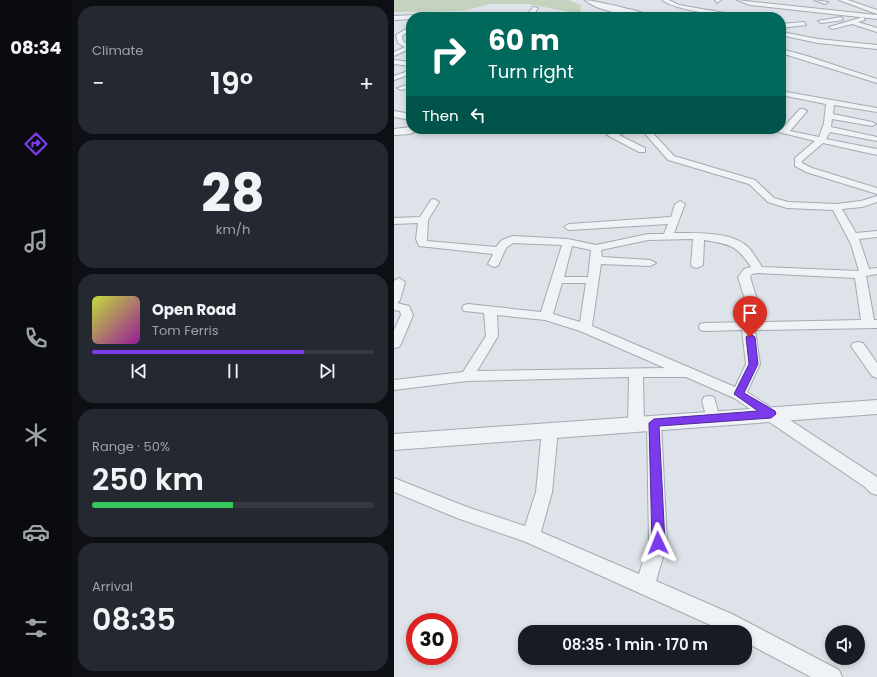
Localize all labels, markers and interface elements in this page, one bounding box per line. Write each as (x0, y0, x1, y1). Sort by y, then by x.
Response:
text: 60 m (488, 21, 560, 60)
icon: right (422, 28, 474, 80)
text: 08:34 (10, 35, 62, 60)
text: Climate (92, 41, 143, 60)
text: Turn right (488, 59, 574, 84)
text: 19° (210, 62, 253, 105)
text: − (92, 68, 104, 99)
text: + (359, 68, 374, 99)
icon: left (467, 104, 489, 126)
text: Then (422, 105, 459, 126)
icon: directions (22, 130, 50, 158)
text: 28 (201, 157, 265, 230)
text: km/h (216, 220, 250, 239)
icon: music (22, 227, 50, 255)
pin (733, 296, 767, 337)
text: Open Road (152, 299, 236, 320)
icon: arrive (739, 302, 761, 324)
text: Tom Ferris (152, 321, 219, 340)
icon: phone (22, 324, 50, 352)
icon: previous (128, 360, 150, 382)
icon: pause (222, 360, 244, 382)
icon: next (316, 360, 338, 382)
icon: climate (22, 421, 50, 449)
text: Range · 50% (92, 437, 170, 456)
text: 250 km (92, 458, 204, 501)
icon: car (22, 518, 50, 546)
position arrow (637, 522, 679, 564)
text: Arrival (92, 577, 133, 596)
text: 08:35 (92, 598, 176, 641)
speed limit sign: 30 (406, 613, 458, 665)
icon: filters (22, 614, 50, 642)
map controls (825, 625, 865, 665)
button: sound (825, 625, 865, 665)
text: 08:35 · 1 min · 170 m (562, 634, 708, 655)

